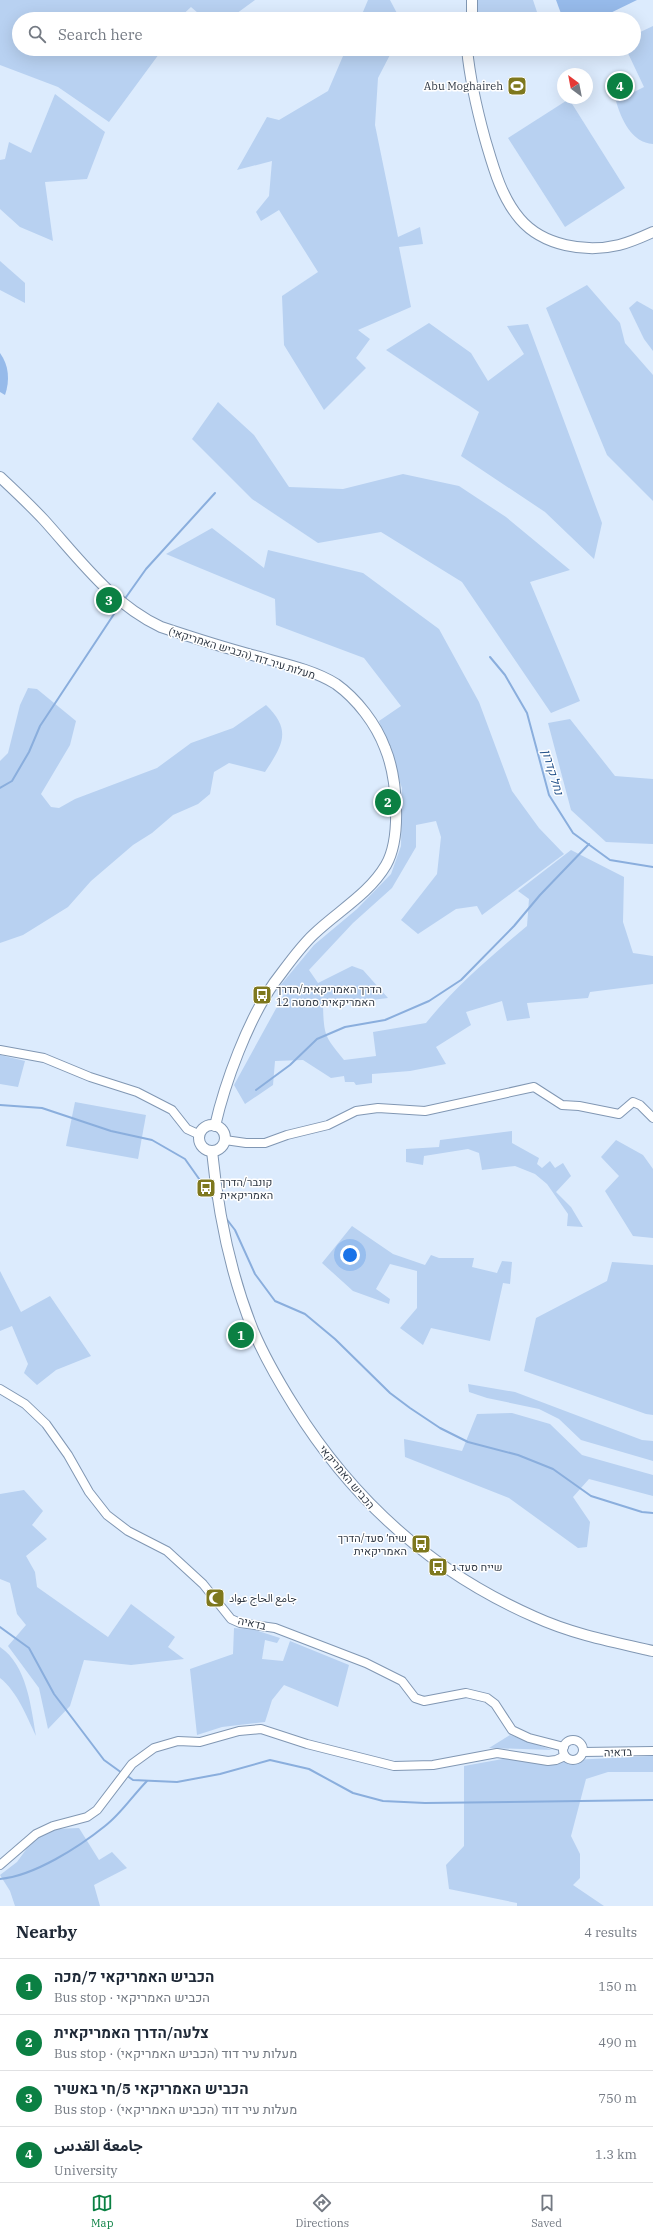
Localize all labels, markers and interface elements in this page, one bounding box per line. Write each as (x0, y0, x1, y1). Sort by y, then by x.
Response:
search box (12, 12, 641, 56)
icon: search (26, 23, 48, 45)
text: Search here (58, 25, 143, 44)
north arrow (557, 68, 593, 104)
pin: 4 (607, 71, 633, 101)
sports icon: Abu Moghaireh (506, 75, 528, 97)
place label: Abu Moghaireh (424, 79, 503, 93)
pin: 3 (96, 585, 122, 615)
street label: מעלות עיר דוד (הכביש האמריקאי) (167, 624, 317, 682)
water label: נחל קדרון (539, 747, 568, 798)
pin: 2 (375, 787, 401, 817)
place label: הדרך האמריקאית/הדרך האמריקאית סמטה 12 (276, 982, 382, 1009)
bus stop icon: הדרך האמריקאית/הדרך האמריקאית סמטה 12 (251, 984, 273, 1006)
place label: קונבר/הדרך האמריקאית (220, 1175, 273, 1202)
bus stop icon: קונבר/הדרך האמריקאית (195, 1177, 217, 1199)
your location (340, 1245, 360, 1265)
pin: 1 (228, 1320, 254, 1350)
street label: הכביש האמריקאי (316, 1442, 378, 1512)
place label: שיח׳ סעד/הדרך האמריקאית (338, 1531, 407, 1558)
bus stop icon: שיח׳ סעד/הדרך האמריקאית (410, 1533, 432, 1555)
bus stop icon: שייח סעד ג (427, 1556, 449, 1578)
place label: שייח סעד ג (452, 1560, 503, 1574)
mosque icon: جامع الحاج عواد (204, 1587, 226, 1609)
place label: جامع الحاج عواد (229, 1591, 297, 1606)
street label: בדאיה (237, 1613, 268, 1633)
street label: בדאיה (604, 1745, 633, 1759)
text: Nearby (16, 1921, 77, 1943)
text: 4 results (584, 1924, 637, 1941)
text: הכביש האמריקאי 7/מכה (54, 1967, 214, 1986)
text: 1 (25, 1978, 33, 1995)
text: 150 m (598, 1978, 637, 1995)
text: Bus stop · הכביש האמריקאי (54, 1989, 210, 2006)
text: צלעה/הדרך האמריקאית (54, 2023, 209, 2042)
text: 2 (25, 2034, 33, 2051)
text: 490 m (598, 2034, 637, 2051)
text: Bus stop · מעלות עיר דוד (הכביש האמריקאי) (54, 2045, 297, 2062)
text: הכביש האמריקאי 5/חי באשיר (54, 2079, 248, 2098)
text: 3 (25, 2090, 33, 2107)
text: 750 m (598, 2090, 637, 2107)
text: Bus stop · מעלות עיר דוד (הכביש האמריקאי) (54, 2101, 297, 2118)
text: جامعة القدس (54, 2136, 143, 2155)
text: 4 (25, 2146, 33, 2163)
text: 1.3 km (595, 2146, 637, 2163)
text: University (54, 2162, 117, 2179)
tab: Map (91, 2192, 113, 2230)
tab: Directions (295, 2192, 349, 2230)
tab: Saved (531, 2192, 562, 2230)

